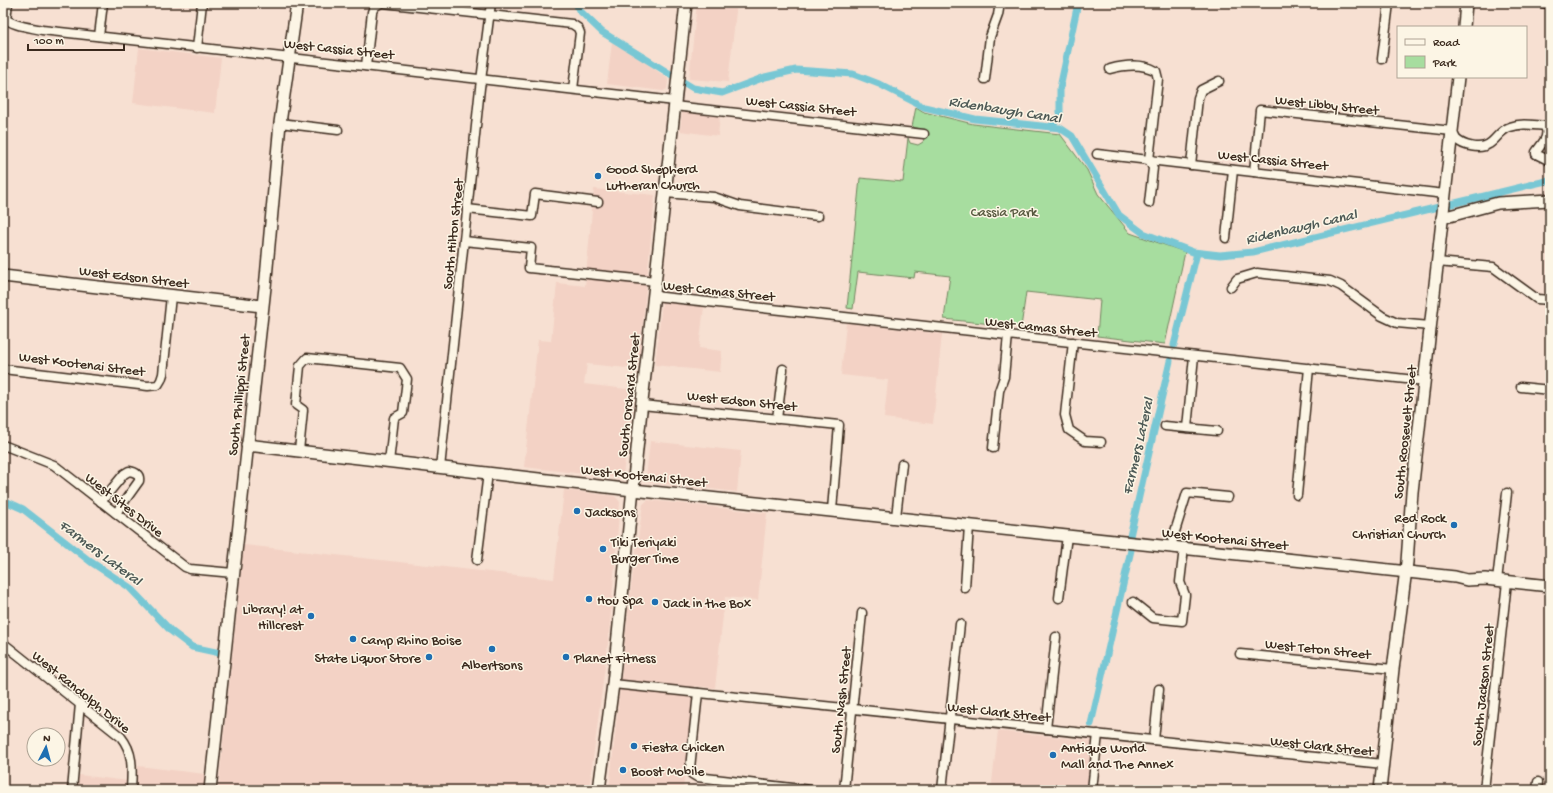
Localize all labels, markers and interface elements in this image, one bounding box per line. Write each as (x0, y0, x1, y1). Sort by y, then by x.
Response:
scale bar (28, 26, 124, 52)
legend (1397, 26, 1527, 78)
text: 100 m (33, 35, 64, 49)
street label: West Cassia Street (283, 36, 396, 65)
text: Road (1433, 37, 1460, 51)
text: Park (1432, 57, 1458, 71)
street label: West Cassia Street (745, 93, 858, 122)
water label: Ridenbaugh Canal (947, 93, 1064, 129)
street label: West Libby Street (1274, 93, 1381, 120)
street label: West Cassia Street (1217, 147, 1330, 176)
place label: Good Shepherd Lutheran Church (606, 162, 700, 195)
marker: Good Shepherd Lutheran Church (593, 171, 603, 181)
street label: South Hilton Street (440, 177, 469, 290)
park label: Cassia Park (971, 205, 1039, 222)
water label: Ridenbaugh Canal (1244, 206, 1360, 249)
street label: West Edson Street (78, 263, 191, 294)
street label: West Camas Street (662, 278, 777, 307)
street label: West Camas Street (984, 314, 1099, 343)
street label: South Orchard Street (616, 331, 646, 458)
street label: South Phillippi Street (226, 333, 255, 457)
street label: West Kootenai Street (18, 349, 147, 382)
street label: South Roosevelt Street (1391, 363, 1422, 500)
street label: West Edson Street (686, 388, 799, 417)
water label: Farmers Lateral (1119, 395, 1159, 497)
street label: West Kootenai Street (580, 462, 709, 493)
street label: West Sites Drive (81, 470, 167, 542)
place label: Jacksons (585, 505, 636, 522)
marker: Jacksons (572, 506, 582, 516)
place label: Red Rock Christian Church (1352, 511, 1448, 544)
water label: Farmers Lateral (55, 517, 146, 592)
marker: Red Rock Christian Church (1449, 520, 1459, 530)
street label: West Kootenai Street (1161, 525, 1290, 556)
place label: Tiki Teriyaki Burger Time (610, 535, 680, 568)
marker: Tiki Teriyaki Burger Time (598, 544, 608, 554)
place label: Hou Spa (597, 593, 645, 610)
marker: Hou Spa (584, 594, 594, 604)
place label: Jack in the Box (663, 596, 752, 613)
marker: Jack in the Box (650, 597, 660, 607)
place label: Library! at Hillcrest (243, 602, 304, 635)
marker: Library! at Hillcrest (306, 611, 316, 621)
street label: South Jackson Street (1470, 622, 1499, 747)
place label: Camp Rhino Boise (361, 633, 462, 650)
marker: Camp Rhino Boise (348, 634, 358, 644)
street label: West Teton Street (1264, 636, 1373, 665)
marker: Albertsons (487, 644, 497, 654)
street label: South Nash Street (828, 645, 857, 754)
street label: West Randolph Drive (28, 648, 134, 738)
place label: State Liquor Store (314, 651, 422, 668)
place label: Planet Fitness (573, 651, 656, 668)
marker: State Liquor Store (424, 652, 434, 662)
marker: Planet Fitness (561, 652, 571, 662)
place label: Albertsons (462, 658, 523, 675)
street label: West Clark Street (946, 700, 1052, 727)
north arrow (26, 727, 66, 767)
text: N (43, 733, 51, 745)
street label: West Clark Street (1269, 734, 1375, 761)
place label: Fiesta Chicken (641, 740, 725, 757)
marker: Fiesta Chicken (629, 741, 639, 751)
place label: Antique World Mall and The Annex (1061, 741, 1174, 774)
marker: Antique World Mall and The Annex (1048, 750, 1058, 760)
place label: Boost Mobile (630, 764, 705, 781)
marker: Boost Mobile (618, 765, 628, 775)

